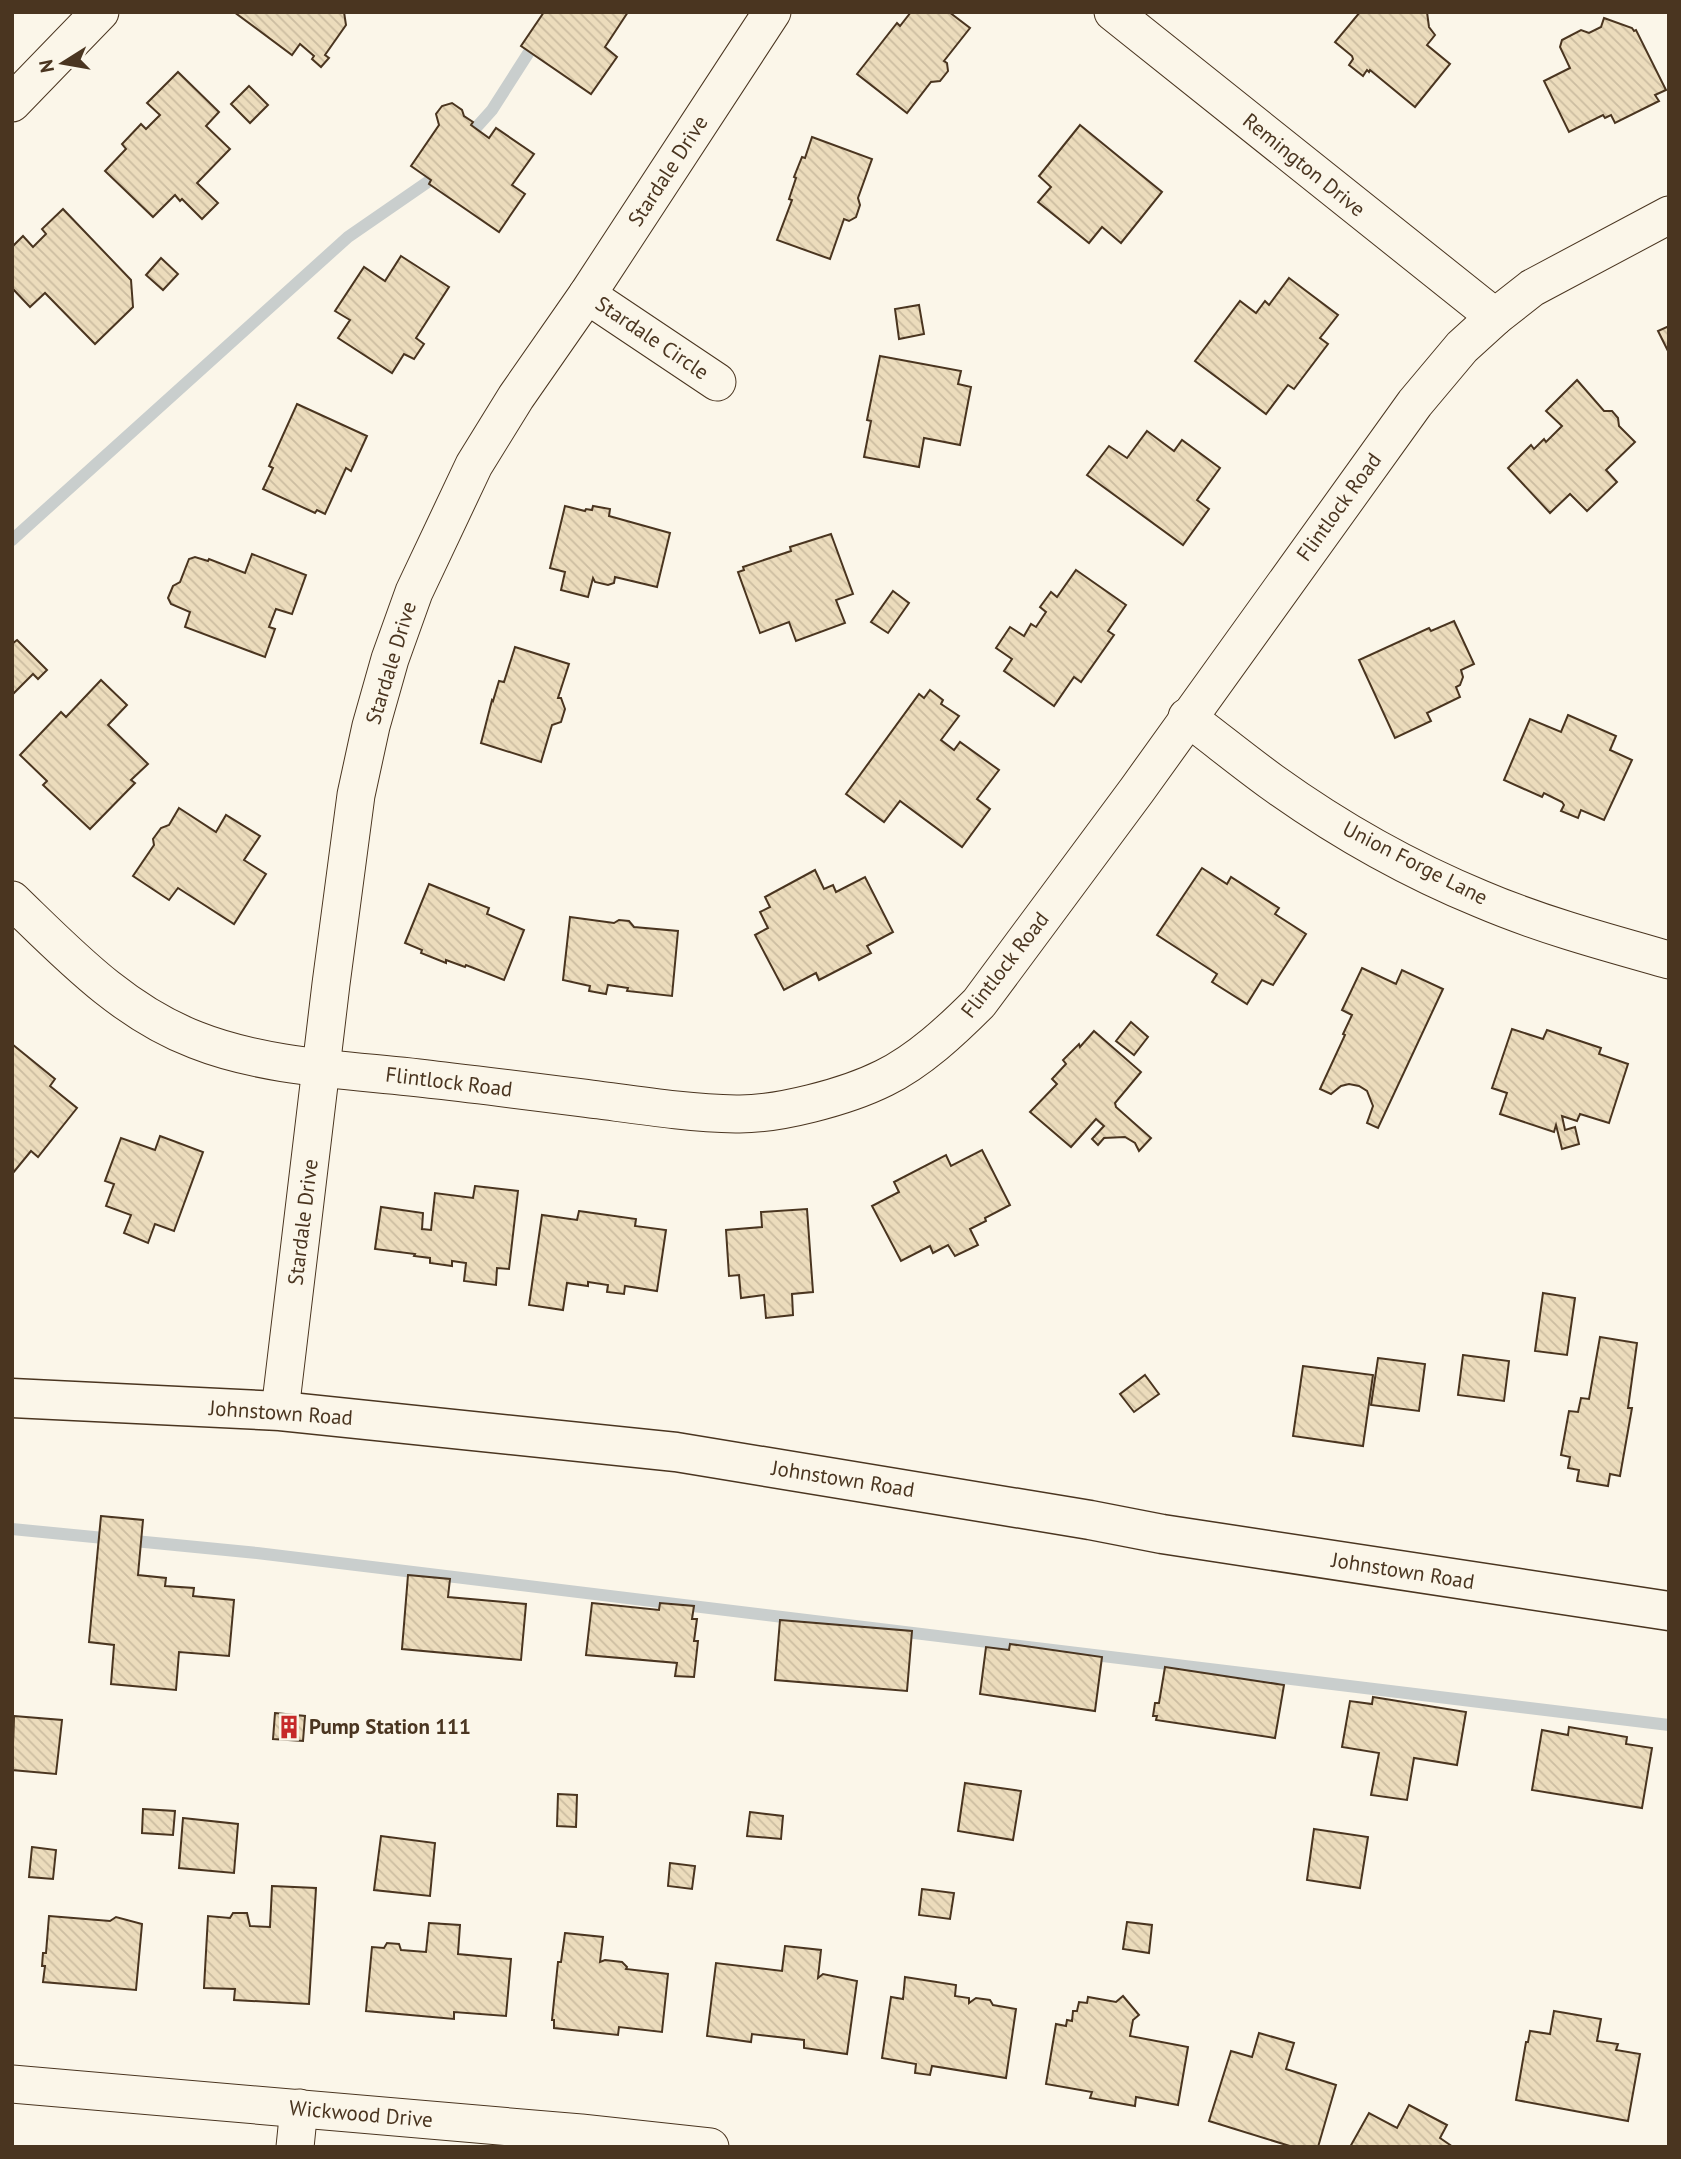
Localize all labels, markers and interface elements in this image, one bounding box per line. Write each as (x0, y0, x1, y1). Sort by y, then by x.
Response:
north arrow (28, 28, 98, 98)
text: N (33, 58, 59, 75)
street label: Remington Drive (1238, 107, 1371, 222)
street label: Stardale Drive (622, 110, 713, 231)
street label: Stardale Circle (590, 290, 714, 385)
street label: Flintlock Road (1290, 447, 1387, 566)
street label: Stardale Drive (359, 598, 422, 728)
street label: Union Forge Lane (1338, 814, 1492, 911)
street label: Flintlock Road (955, 906, 1055, 1023)
street label: Flintlock Road (384, 1060, 514, 1103)
street label: Stardale Drive (281, 1157, 324, 1287)
street label: Johnstown Road (207, 1394, 354, 1431)
street label: Johnstown Road (769, 1454, 916, 1503)
street label: Johnstown Road (1329, 1546, 1476, 1595)
building icon: Pump Station 111 (275, 1713, 303, 1741)
place label: Pump Station 111 (309, 1713, 471, 1740)
street label: Wickwood Drive (288, 2094, 434, 2133)

